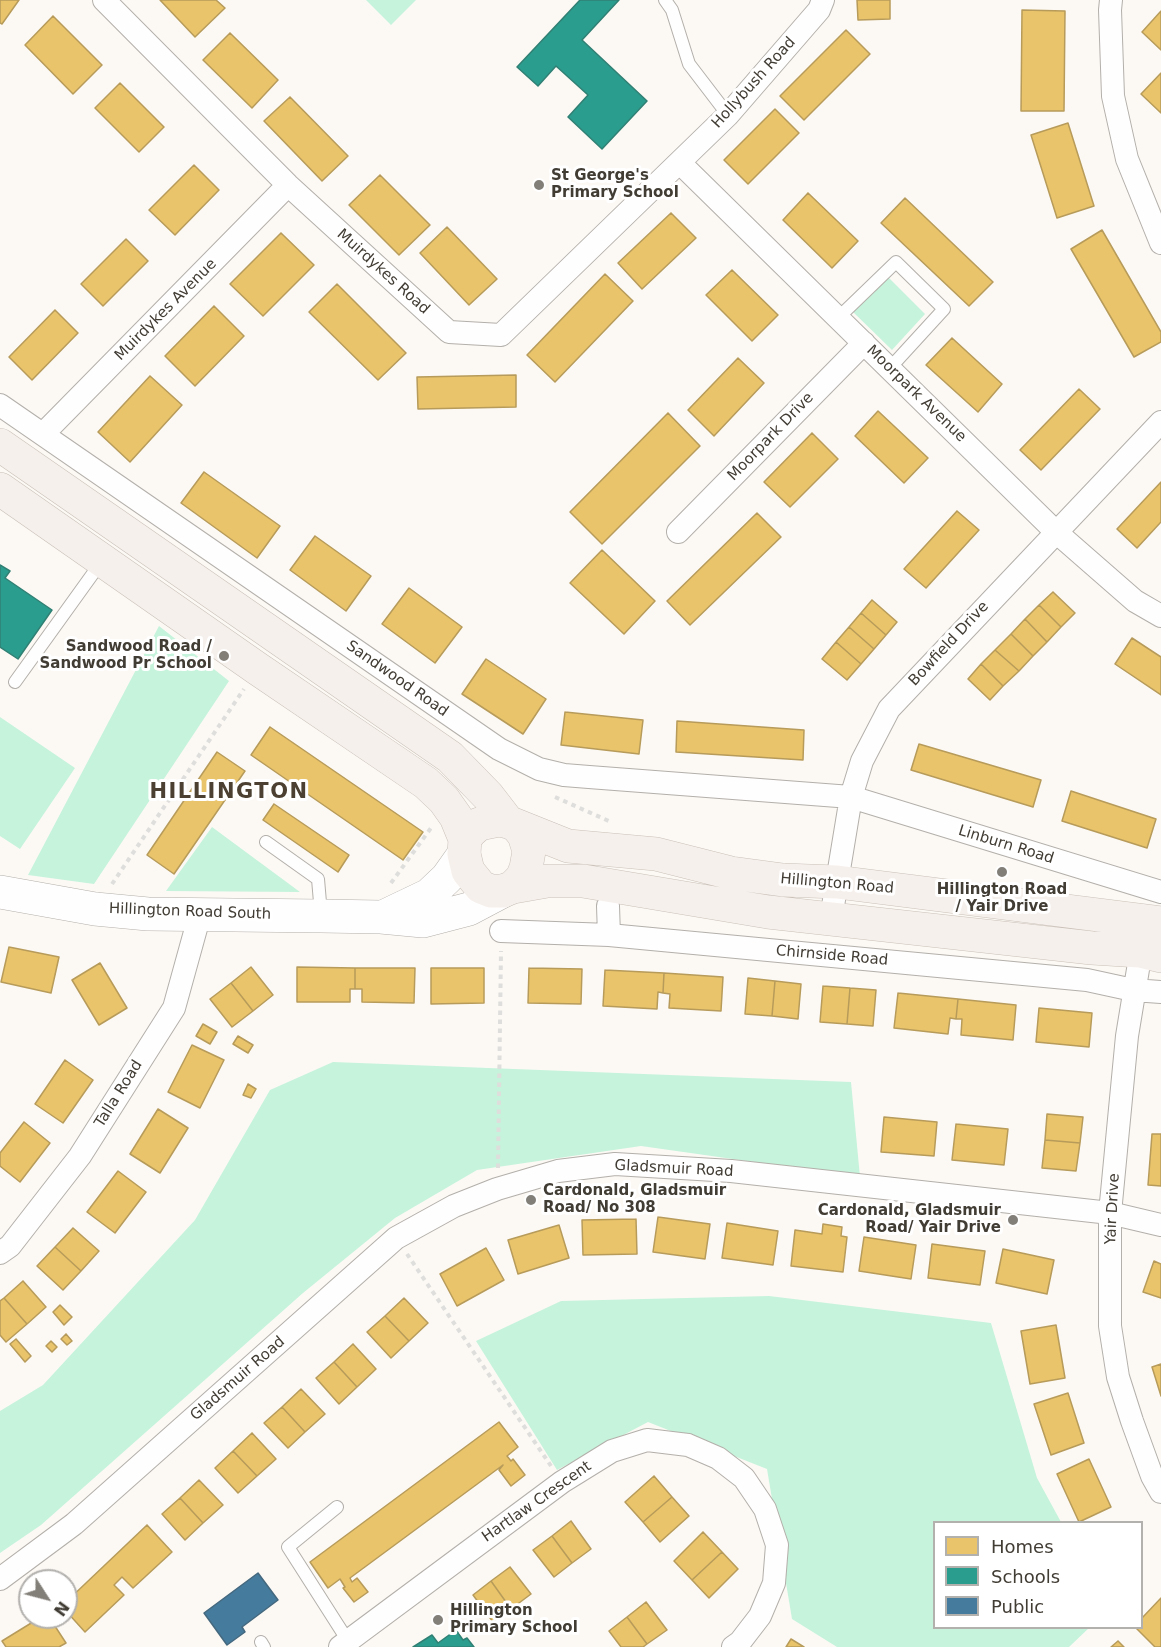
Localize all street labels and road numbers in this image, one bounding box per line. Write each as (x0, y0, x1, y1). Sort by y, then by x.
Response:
street label: Hollybush Road (708, 34, 800, 132)
street label: Muirdykes Road (333, 226, 433, 318)
street label: Muirdykes Avenue (111, 255, 221, 365)
street label: Moorpark Avenue (862, 342, 970, 446)
street label: Moorpark Drive (724, 389, 818, 485)
street label: Bowfield Drive (905, 598, 993, 690)
street label: Sandwood Road (343, 637, 451, 721)
street label: Linburn Road (956, 822, 1056, 868)
street label: Hillington Road (779, 870, 895, 898)
street label: Hillington Road South (109, 900, 271, 924)
street label: Chirnside Road (775, 942, 889, 970)
street label: Talla Road (91, 1057, 147, 1131)
street label: Gladsmuir Road (614, 1157, 734, 1181)
street label: Yair Drive (1102, 1173, 1124, 1245)
street label: Gladsmuir Road (187, 1333, 289, 1425)
street label: Hartlaw Crescent (479, 1458, 595, 1546)

